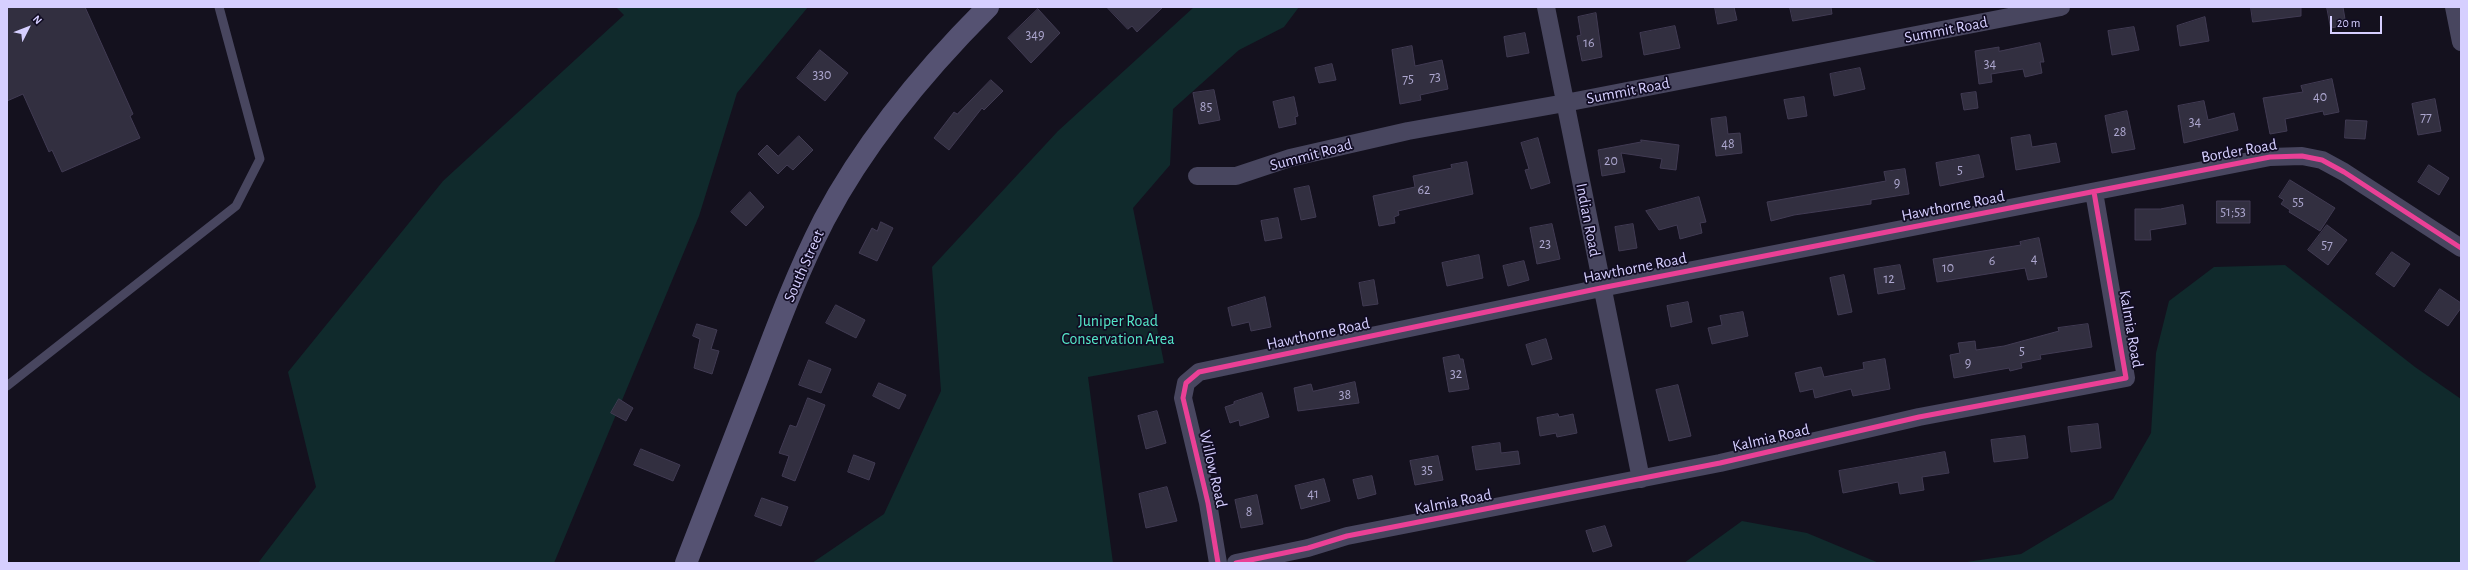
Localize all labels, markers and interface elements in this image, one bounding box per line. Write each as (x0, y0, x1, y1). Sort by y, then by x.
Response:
north arrow (8, 8, 48, 48)
scale bar (2332, 8, 2384, 34)
text: N (31, 13, 44, 26)
street label: Summit Road (1903, 13, 1989, 47)
text: 20 m (2337, 17, 2360, 29)
house number: 349 (1025, 27, 1045, 43)
house number: 16 (1583, 35, 1595, 51)
house number: 34 (1984, 56, 1996, 72)
house number: 330 (813, 67, 831, 83)
house number: 73 (1429, 69, 1441, 85)
house number: 75 (1402, 71, 1414, 87)
street label: Summit Road (1585, 74, 1671, 108)
house number: 40 (2313, 89, 2327, 105)
house number: 85 (1200, 99, 1212, 115)
house number: 77 (2420, 109, 2432, 125)
house number: 34 (2189, 114, 2201, 130)
house number: 28 (2113, 124, 2127, 140)
street label: Summit Road (1268, 135, 1354, 175)
street label: Border Road (2200, 135, 2278, 167)
house number: 48 (1721, 136, 1735, 152)
house number: 20 (1604, 153, 1618, 169)
house number: 5 (1957, 162, 1963, 178)
house number: 9 (1894, 175, 1900, 191)
house number: 62 (1418, 182, 1430, 198)
street label: Indian Road (1571, 182, 1605, 258)
street label: Hawthorne Road (1900, 187, 2006, 225)
house number: 55 (2292, 194, 2304, 210)
house number: 51;53 (2220, 204, 2246, 220)
street label: South Street (780, 227, 828, 305)
house number: 23 (1539, 236, 1551, 252)
house number: 57 (2321, 237, 2333, 253)
street label: Hawthorne Road (1582, 249, 1688, 287)
house number: 4 (2031, 251, 2037, 267)
house number: 6 (1989, 253, 1995, 269)
house number: 10 (1942, 260, 1954, 276)
house number: 12 (1883, 271, 1895, 287)
street label: Kalmia Road (2115, 289, 2147, 369)
park label: Juniper Road Conservation Area (1061, 311, 1175, 349)
street label: Hawthorne Road (1265, 314, 1371, 354)
house number: 5 (2019, 343, 2025, 359)
house number: 9 (1965, 355, 1971, 371)
house number: 32 (1450, 366, 1462, 382)
house number: 38 (1339, 387, 1351, 403)
street label: Kalmia Road (1731, 420, 1811, 456)
street label: Willow Road (1195, 428, 1231, 510)
house number: 35 (1421, 462, 1433, 478)
street label: Kalmia Road (1413, 485, 1493, 519)
house number: 41 (1307, 486, 1319, 502)
house number: 8 (1246, 504, 1252, 520)

